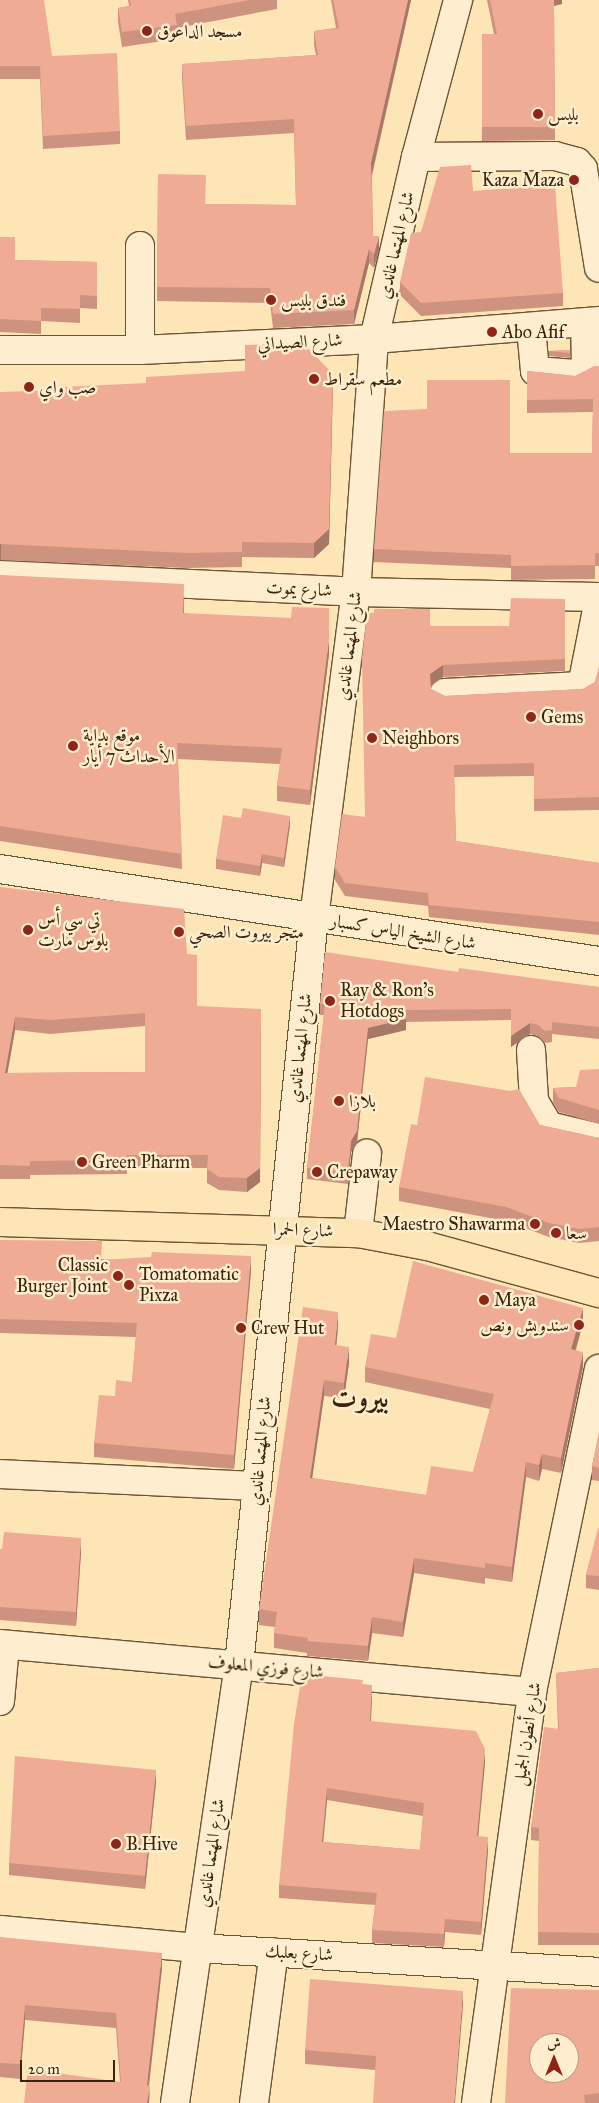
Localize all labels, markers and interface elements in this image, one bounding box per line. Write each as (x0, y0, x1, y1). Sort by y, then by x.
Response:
place label: مسجد الداعوق (157, 20, 242, 42)
marker: مسجد الداعوق (141, 25, 153, 37)
place label: بليس (548, 103, 579, 125)
marker: بليس (532, 108, 544, 120)
place label: Kaza Maza (482, 169, 564, 191)
marker: Kaza Maza (568, 174, 580, 186)
street label: شارع المهتما غاندي (373, 189, 419, 301)
place label: فندق بليس (281, 289, 346, 311)
marker: فندق بليس (265, 294, 277, 306)
place label: Abo Afif (502, 321, 565, 343)
marker: Abo Afif (486, 326, 498, 338)
street label: شارع الصيداني (257, 329, 343, 355)
place label: مطعم سقراط (324, 368, 402, 390)
marker: مطعم سقراط (308, 373, 320, 385)
place label: صب واي (39, 376, 96, 398)
marker: صب واي (23, 381, 35, 393)
street label: شارع يموت (266, 576, 332, 602)
street label: شارع المهتما غاندي (332, 590, 366, 702)
place label: Gems (541, 706, 583, 728)
marker: Gems (525, 711, 537, 723)
place label: موقع بداية الأحداث 7 أيار (83, 725, 175, 768)
place label: Neighbors (382, 727, 459, 749)
marker: Neighbors (366, 732, 378, 744)
marker: موقع بداية الأحداث 7 أيار (67, 740, 79, 752)
place label: تي سي أس بلوس مارت (38, 909, 108, 952)
street label: شارع الشيخ الياس كسبار (329, 910, 477, 954)
place label: متجر بيروت الصحي (189, 921, 304, 943)
marker: تي سي أس بلوس مارت (22, 924, 34, 936)
marker: متجر بيروت الصحي (173, 926, 185, 938)
place label: Ray & Ron's Hotdogs (340, 980, 434, 1022)
street label: شارع المهتما غاندي (284, 992, 316, 1104)
marker: Ray & Ron's Hotdogs (324, 995, 336, 1007)
place label: بلازا (349, 1090, 376, 1112)
marker: بلازا (333, 1095, 345, 1107)
place label: Green Pharm (92, 1151, 190, 1173)
marker: Green Pharm (76, 1156, 88, 1168)
place label: Crepaway (327, 1161, 397, 1183)
marker: Crepaway (311, 1166, 323, 1178)
place label: Maestro Shawarma (382, 1213, 525, 1235)
street label: شارع الحمرا (272, 1218, 334, 1242)
marker: Maestro Shawarma (529, 1218, 541, 1230)
place label: سعا (566, 1222, 587, 1244)
marker: سعا (550, 1227, 562, 1239)
place label: Classic Burger Joint (16, 1255, 108, 1298)
place label: Tomatomatic Pixza (139, 1264, 239, 1306)
marker: Classic Burger Joint (112, 1270, 124, 1282)
marker: Tomatomatic Pixza (123, 1279, 135, 1291)
place label: Maya (494, 1289, 536, 1311)
marker: Maya (478, 1294, 490, 1306)
place label: سندويش ونص (480, 1314, 569, 1336)
place label: Crew Hut (251, 1317, 324, 1339)
marker: سندويش ونص (573, 1319, 585, 1331)
marker: Crew Hut (235, 1322, 247, 1334)
district label: بيروت (331, 1381, 389, 1415)
street label: شارع المهتما غاندي (244, 1395, 276, 1507)
street label: شارع فوزي المعلوف (207, 1651, 325, 1683)
street label: شارع أنطون الجميل (508, 1681, 546, 1787)
street label: شارع المهتما غاندي (193, 1797, 229, 1909)
place label: B.Hive (126, 1833, 178, 1855)
marker: B.Hive (110, 1838, 122, 1850)
street label: شارع بعلبك (265, 1940, 333, 1966)
north arrow (529, 2033, 579, 2083)
text: ش (547, 2035, 561, 2052)
scale bar (22, 2050, 118, 2082)
text: 20 m (28, 2060, 60, 2078)

